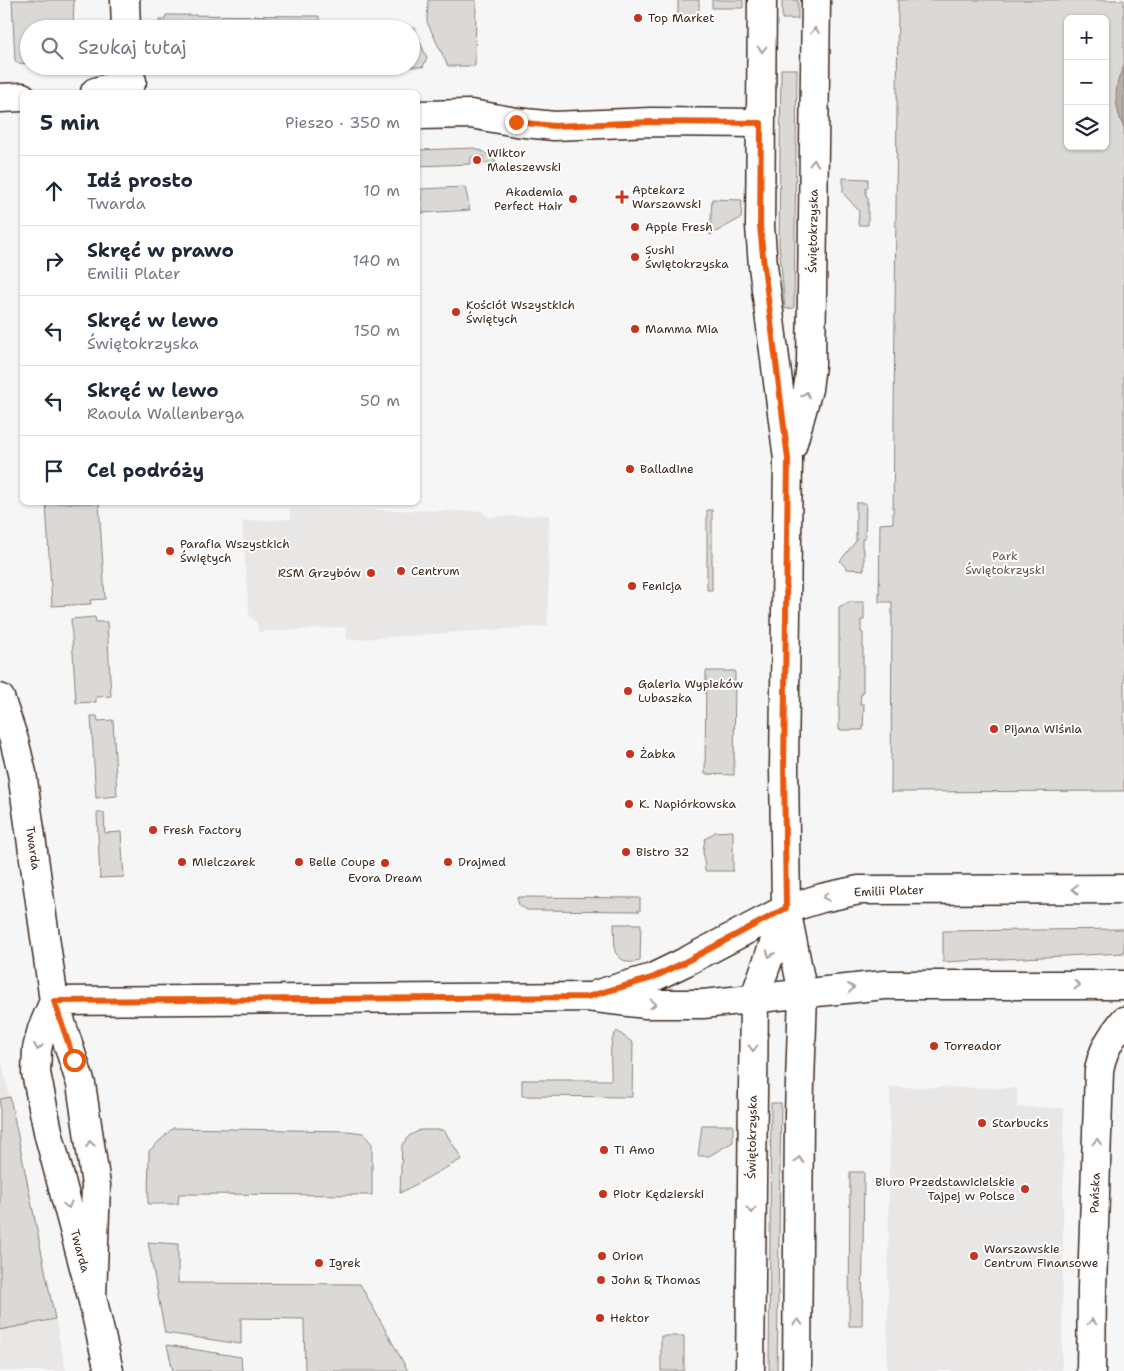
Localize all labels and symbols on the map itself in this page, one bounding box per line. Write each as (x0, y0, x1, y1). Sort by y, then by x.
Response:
place label: Top Market (648, 10, 715, 26)
marker: Top Market (632, 12, 644, 24)
one-way arrow (810, 26, 821, 34)
one-way arrow (756, 45, 767, 53)
route end (505, 111, 528, 134)
place label: Wiktor Maleszewski (487, 145, 561, 175)
marker: Wiktor Maleszewski (471, 154, 483, 166)
one-way arrow (809, 159, 819, 167)
place label: Aptekarz Warszawski (632, 182, 701, 212)
place label: Akademia Perfect Hair (494, 184, 564, 214)
street label: Świętokrzyska (804, 188, 822, 273)
marker: Aptekarz Warszawski (616, 191, 628, 203)
marker: Akademia Perfect Hair (567, 193, 579, 205)
place label: Apple Fresh (645, 219, 713, 235)
marker: Apple Fresh (629, 221, 641, 233)
place label: Sushi Świętokrzyska (645, 242, 729, 272)
marker: Sushi Świętokrzyska (629, 251, 641, 263)
place label: Kościół Wszystkich Świętych (466, 297, 575, 327)
marker: Kościół Wszystkich Świętych (450, 306, 462, 318)
place label: Mamma Mia (645, 321, 719, 337)
marker: Mamma Mia (629, 323, 641, 335)
one-way arrow (800, 392, 810, 400)
place label: Balladine (640, 461, 694, 477)
marker: Balladine (624, 463, 636, 475)
place label: Parafia Wszystkich Świętych (180, 536, 290, 566)
marker: Parafia Wszystkich Świętych (164, 545, 176, 557)
park label: Park Świętokrzyski (965, 548, 1045, 578)
place label: Centrum (411, 563, 460, 579)
place label: RSM Grzybów (278, 565, 362, 581)
marker: Centrum (395, 565, 407, 577)
marker: RSM Grzybów (365, 567, 377, 579)
place label: Fenicja (642, 578, 682, 594)
marker: Fenicja (626, 580, 638, 592)
place label: Galeria Wypieków Lubaszka (638, 676, 744, 706)
marker: Galeria Wypieków Lubaszka (622, 685, 634, 697)
place label: Pijana Wiśnia (1004, 721, 1083, 737)
marker: Pijana Wiśnia (988, 723, 1000, 735)
place label: Żabka (640, 746, 676, 762)
marker: Żabka (624, 748, 636, 760)
place label: K. Napiórkowska (639, 796, 736, 812)
marker: K. Napiórkowska (623, 798, 635, 810)
place label: Fresh Factory (163, 822, 242, 838)
marker: Fresh Factory (147, 824, 159, 836)
street label: Twarda (22, 825, 44, 871)
place label: Bistro 32 (636, 844, 690, 860)
marker: Bistro 32 (620, 846, 632, 858)
place label: Mielczarek (192, 854, 256, 870)
place label: Belle Coupe (309, 854, 376, 870)
place label: Drajmed (458, 854, 506, 870)
marker: Mielczarek (176, 856, 188, 868)
marker: Belle Coupe (293, 856, 305, 868)
marker: Drajmed (442, 856, 454, 868)
marker: Evora Dream (379, 857, 391, 869)
place label: Evora Dream (348, 870, 422, 886)
street label: Emilii Plater (854, 882, 925, 900)
one-way arrow (1071, 884, 1079, 894)
one-way arrow (821, 891, 830, 902)
one-way arrow (766, 949, 776, 957)
one-way arrow (1074, 980, 1081, 990)
one-way arrow (847, 983, 855, 993)
one-way arrow (649, 999, 657, 1009)
place label: Torreador (944, 1038, 1002, 1054)
marker: Torreador (928, 1040, 940, 1052)
one-way arrow (34, 1043, 44, 1051)
one-way arrow (748, 1044, 758, 1052)
route start (63, 1049, 86, 1072)
street label: Świętokrzyska (743, 1094, 761, 1179)
place label: Starbucks (992, 1115, 1049, 1131)
marker: Starbucks (976, 1117, 988, 1129)
one-way arrow (1091, 1138, 1102, 1146)
one-way arrow (85, 1140, 96, 1148)
place label: Ti Amo (614, 1142, 655, 1158)
marker: Ti Amo (598, 1144, 610, 1156)
one-way arrow (794, 1156, 804, 1164)
street label: Pańska (1086, 1172, 1104, 1214)
place label: Biuro Przedstawicielskie Tajpej w Polsce (875, 1174, 1015, 1204)
marker: Biuro Przedstawicielskie Tajpej w Polsce (1019, 1183, 1031, 1195)
place label: Piotr Kędzierski (613, 1186, 704, 1202)
marker: Piotr Kędzierski (597, 1188, 609, 1200)
one-way arrow (62, 1201, 73, 1210)
one-way arrow (746, 1206, 756, 1214)
street label: Twarda (67, 1228, 94, 1275)
place label: Warszawskie Centrum Finansowe (984, 1241, 1099, 1271)
place label: Orion (612, 1248, 644, 1264)
marker: Orion (596, 1250, 608, 1262)
marker: Warszawskie Centrum Finansowe (968, 1250, 980, 1262)
place label: Igrek (329, 1255, 361, 1271)
marker: Igrek (313, 1257, 325, 1269)
place label: John & Thomas (611, 1272, 701, 1288)
marker: John & Thomas (595, 1274, 607, 1286)
place label: Hektor (610, 1310, 650, 1326)
marker: Hektor (594, 1312, 606, 1324)
one-way arrow (792, 1318, 803, 1326)
one-way arrow (1086, 1318, 1097, 1326)

